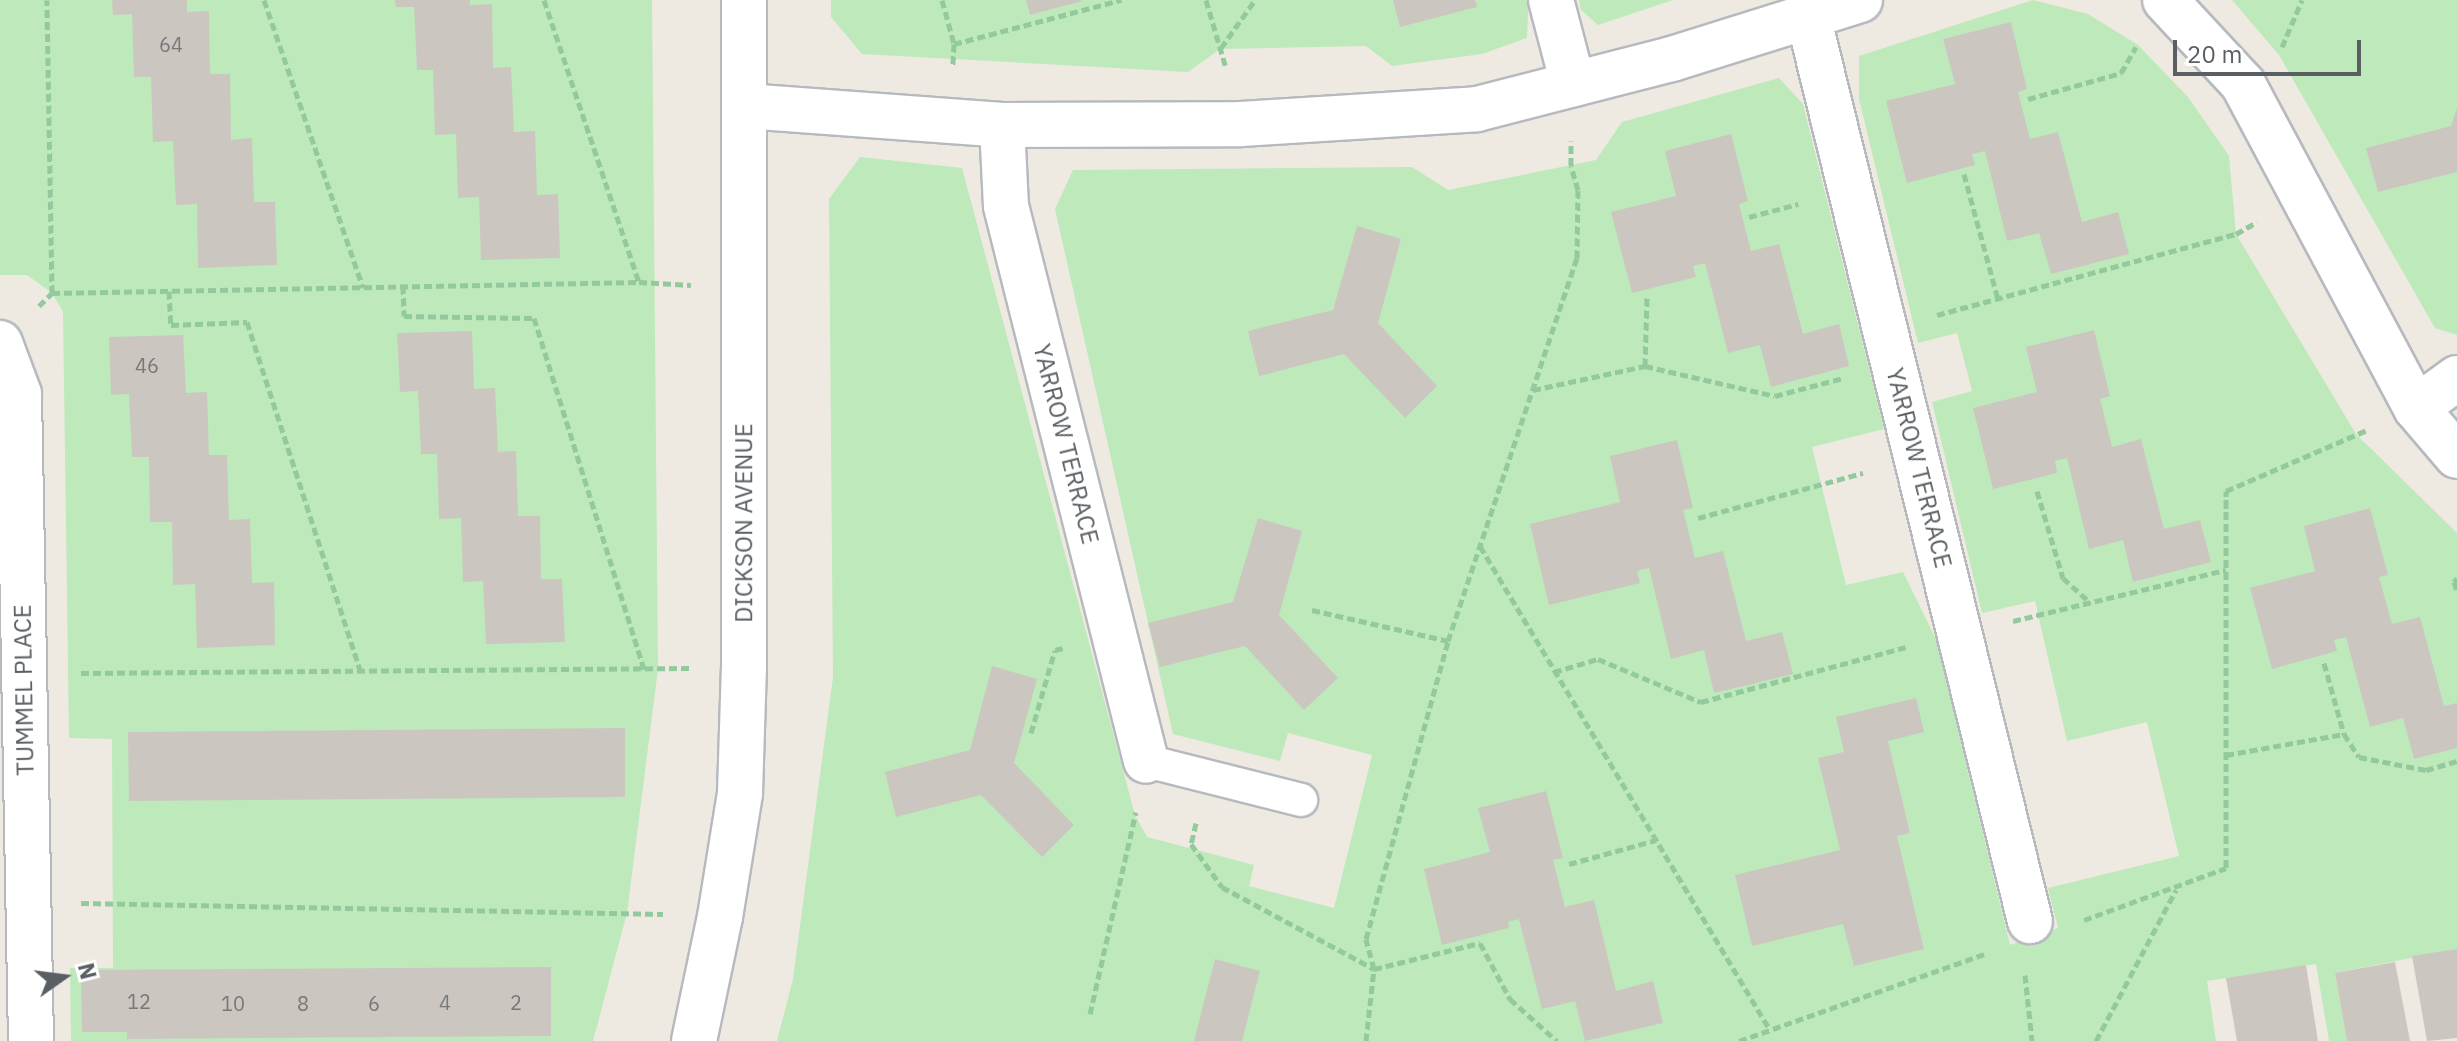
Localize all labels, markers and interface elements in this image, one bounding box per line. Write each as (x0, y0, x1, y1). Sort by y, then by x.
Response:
scale bar (2177, 24, 2365, 74)
house number: 64 (159, 32, 183, 56)
text: 20 m (2187, 38, 2242, 70)
street label: YARROW TERRACE (1027, 341, 1105, 547)
house number: 46 (135, 353, 159, 377)
street label: YARROW TERRACE (1880, 365, 1958, 571)
street label: DICKSON AVENUE (730, 423, 758, 623)
street label: TUMMEL PLACE (8, 604, 40, 776)
north arrow (24, 937, 104, 1017)
text: N (72, 960, 104, 982)
house number: 12 (127, 989, 151, 1013)
house number: 4 (439, 990, 451, 1014)
house number: 2 (510, 990, 522, 1014)
house number: 10 (221, 991, 245, 1015)
house number: 8 (297, 991, 309, 1015)
house number: 6 (368, 991, 380, 1015)

